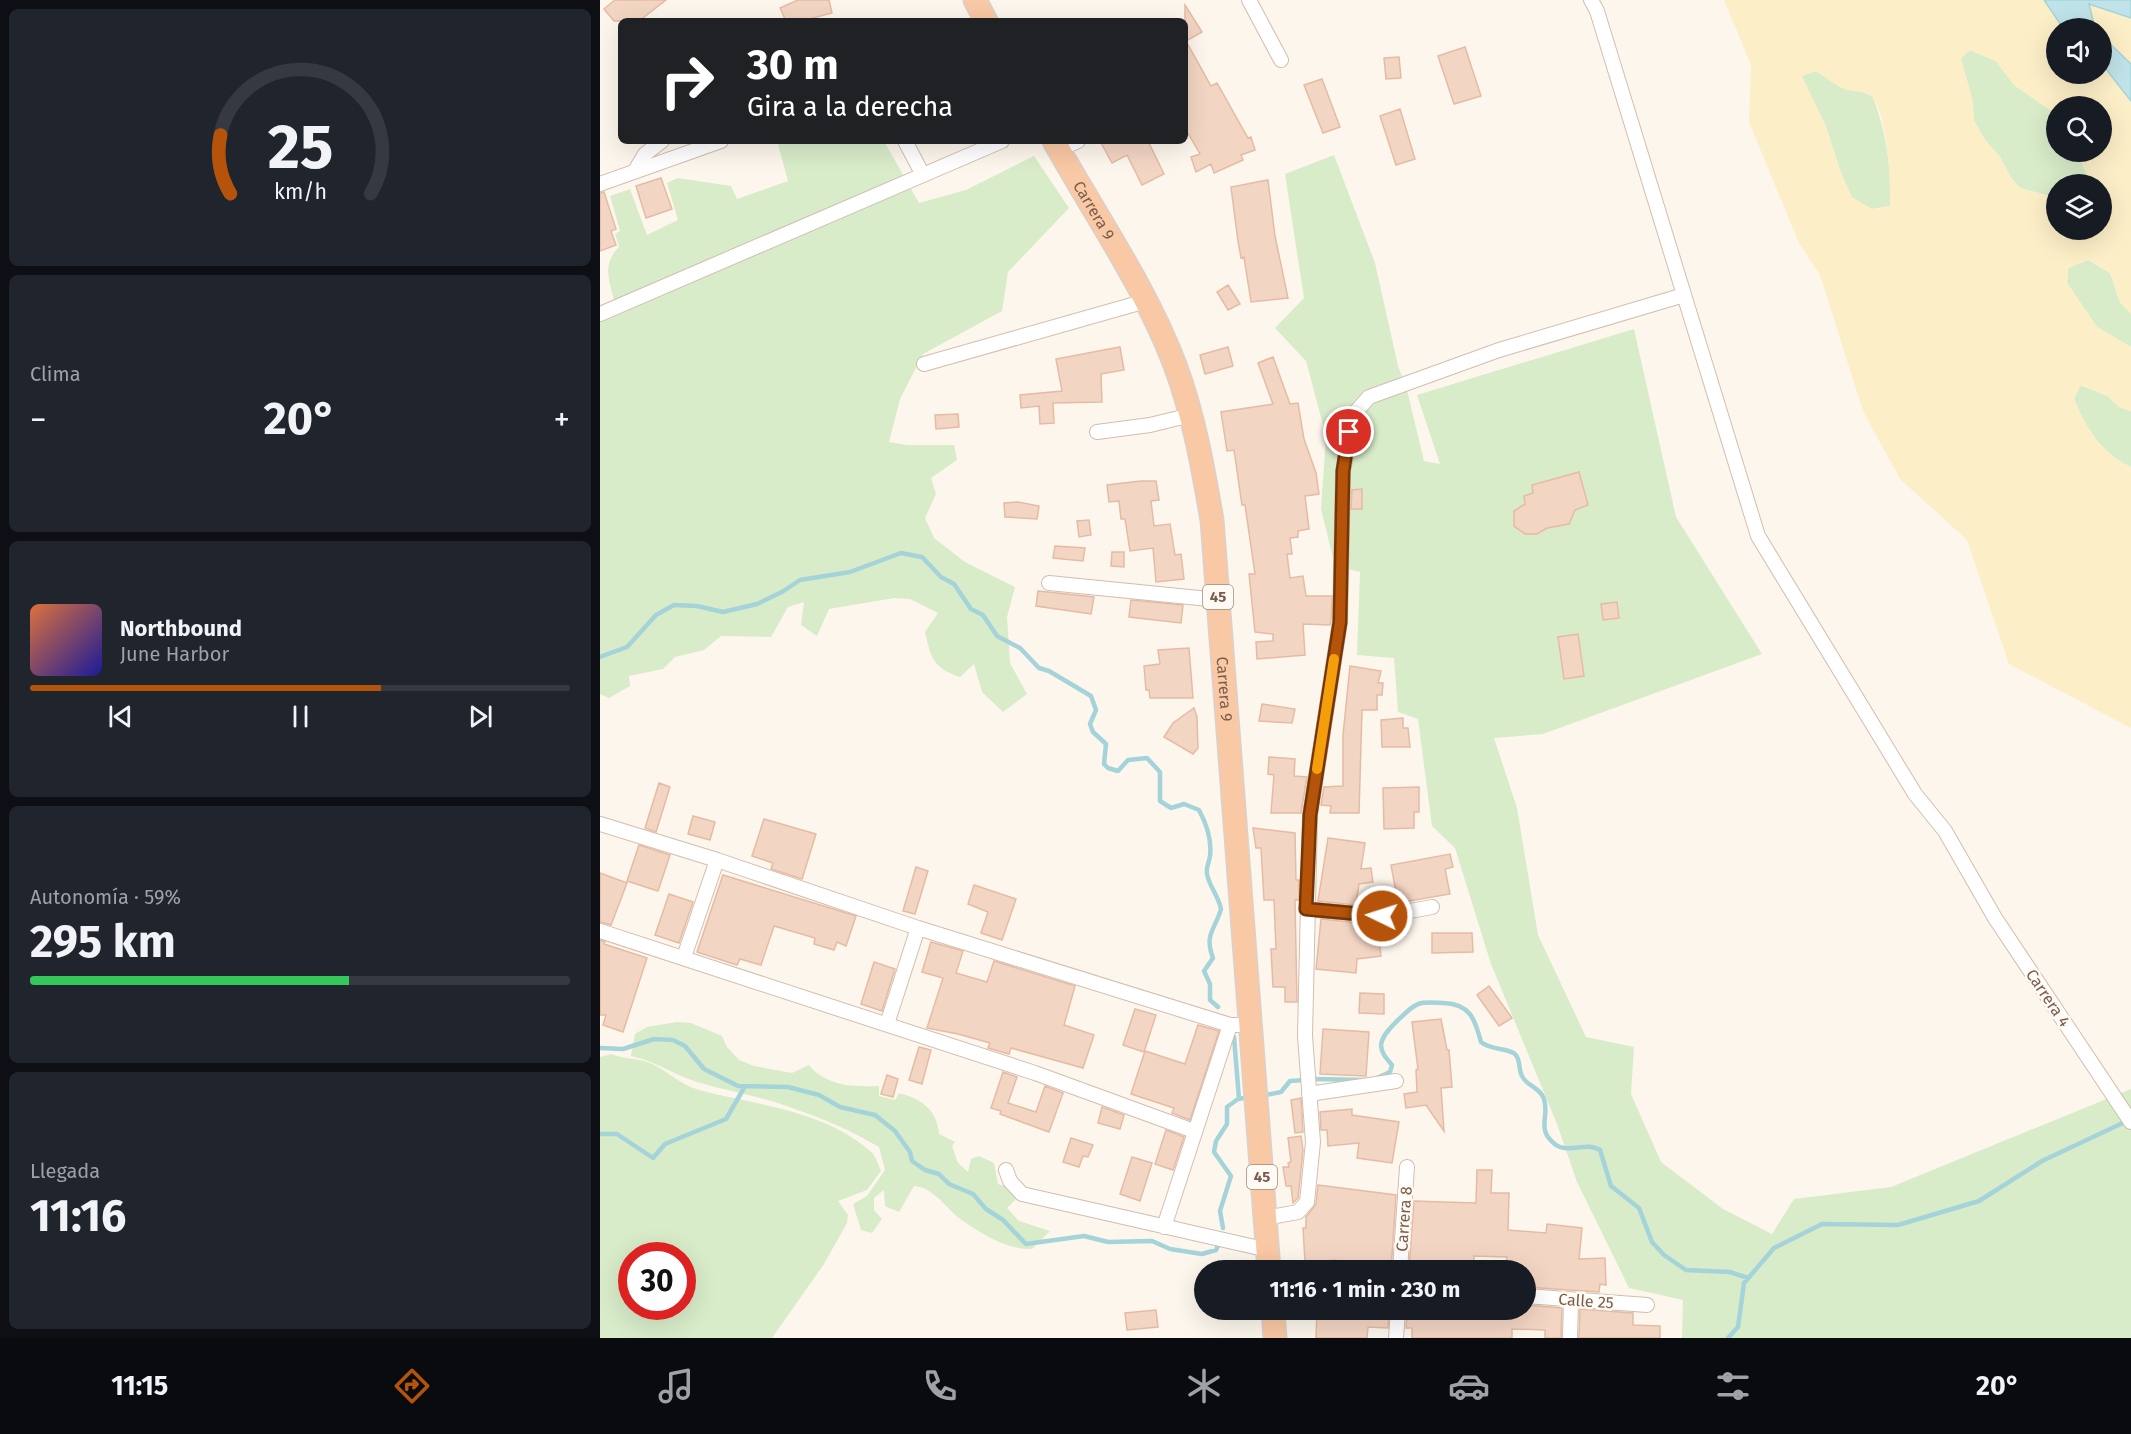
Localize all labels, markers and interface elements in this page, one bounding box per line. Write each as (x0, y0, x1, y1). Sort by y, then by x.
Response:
map controls (2046, 18, 2112, 240)
button: sound (2046, 18, 2112, 84)
text: 30 m (747, 40, 839, 90)
icon: right (648, 42, 726, 120)
text: Gira a la derecha (747, 91, 953, 123)
button: search (2046, 96, 2112, 162)
text: 25 (267, 111, 333, 186)
button: layers (2046, 174, 2112, 240)
street label: Carrera 9 (1069, 177, 1119, 243)
text: km/h (273, 180, 327, 206)
text: Clima (30, 362, 81, 386)
text: 20° (263, 392, 337, 446)
text: − (30, 400, 47, 440)
text: + (554, 400, 570, 440)
pin (1323, 406, 1374, 457)
icon: arrive (1332, 415, 1365, 448)
road number: 45 (1203, 585, 1233, 609)
text: Northbound (120, 615, 242, 642)
text: June Harbor (120, 642, 229, 666)
street label: Carrera 9 (1213, 656, 1237, 722)
icon: previous (104, 700, 137, 733)
icon: pause (284, 700, 317, 733)
icon: next (464, 700, 497, 733)
position arrow (1350, 884, 1414, 948)
text: Autonomía · 59% (30, 885, 181, 909)
text: 295 km (30, 915, 176, 969)
street label: Carrera 4 (2022, 966, 2074, 1031)
text: Llegada (30, 1159, 100, 1183)
road number: 45 (1247, 1165, 1277, 1189)
street label: Carrera 8 (1392, 1186, 1416, 1252)
text: 11:16 (30, 1189, 126, 1243)
speed limit sign: 30 (618, 1242, 696, 1320)
text: 11:16 · 1 min · 230 m (1270, 1276, 1460, 1303)
street label: Calle 25 (1558, 1290, 1614, 1312)
icon: directions (391, 1365, 433, 1407)
icon: music (655, 1365, 697, 1407)
icon: phone (919, 1365, 961, 1407)
icon: climate (1183, 1365, 1225, 1407)
icon: car (1448, 1365, 1490, 1407)
icon: filters (1712, 1365, 1754, 1407)
text: 11:15 (111, 1370, 168, 1402)
text: 20° (1976, 1370, 2020, 1402)

